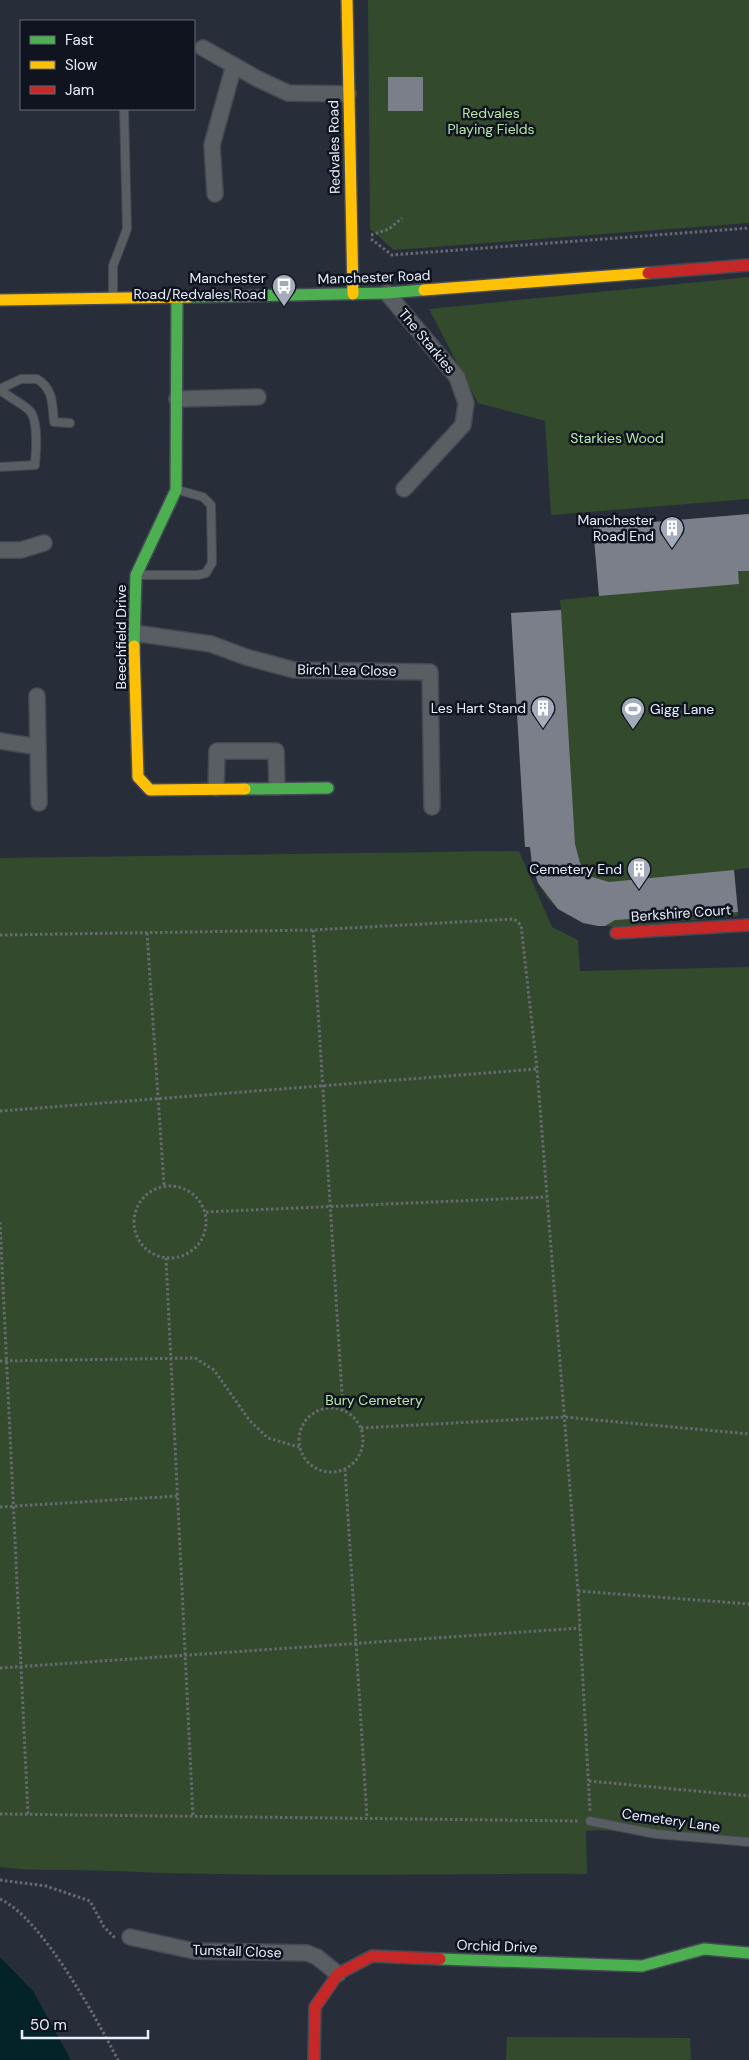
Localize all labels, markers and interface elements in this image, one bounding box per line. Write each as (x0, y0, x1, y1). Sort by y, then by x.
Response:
legend (20, 20, 195, 110)
text: Fast (65, 30, 94, 50)
text: Slow (65, 55, 98, 75)
text: Jam (65, 80, 94, 100)
street label: Redvales Road (324, 100, 344, 194)
park label: Redvales Playing Fields (447, 104, 535, 138)
street label: Manchester Road (317, 266, 431, 288)
place label: Manchester Road/Redvales Road (133, 269, 266, 303)
bus stop icon: Manchester Road/Redvales Road (271, 273, 297, 307)
street label: The Starkies (395, 305, 459, 377)
park label: Starkies Wood (570, 429, 664, 447)
place label: Manchester Road End (577, 511, 654, 545)
building icon: Manchester Road End (659, 515, 685, 549)
street label: Beechfield Drive (112, 584, 130, 690)
street label: Birch Lea Close (297, 660, 397, 680)
building icon: Les Hart Stand (530, 695, 556, 729)
sports icon: Gigg Lane (620, 696, 646, 730)
place label: Les Hart Stand (431, 699, 526, 717)
place label: Gigg Lane (650, 700, 714, 718)
building icon: Cemetery End (626, 856, 652, 890)
place label: Cemetery End (529, 860, 622, 878)
street label: Berkshire Court (630, 901, 732, 925)
park label: Bury Cemetery (325, 1391, 423, 1409)
street label: Cemetery Lane (621, 1804, 721, 1836)
street label: Orchid Drive (456, 1936, 538, 1956)
street label: Tunstall Close (192, 1940, 282, 1962)
scale bar (22, 2008, 149, 2040)
text: 50 m (30, 2015, 67, 2035)

